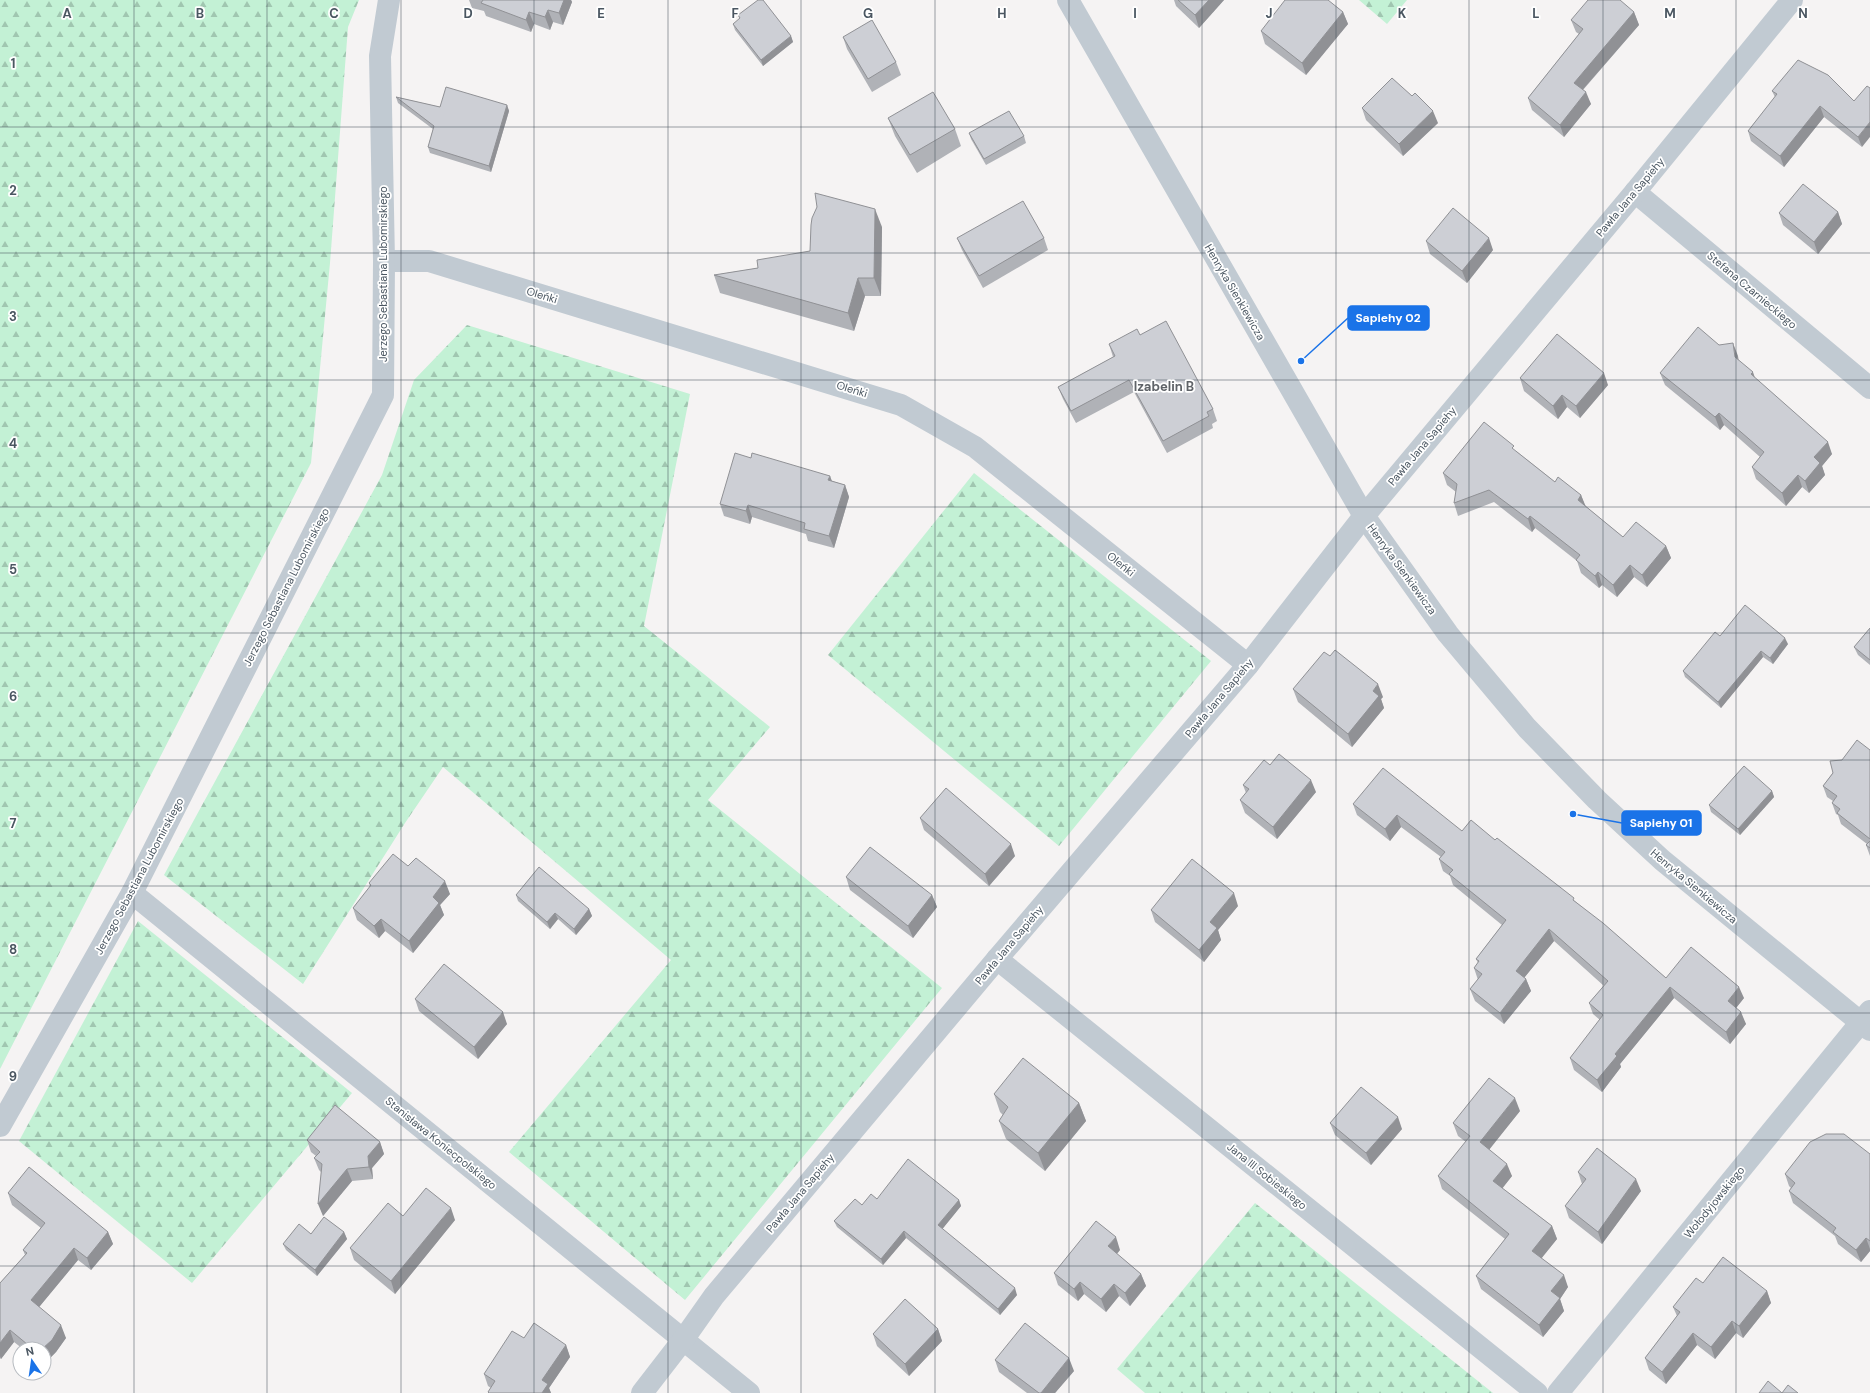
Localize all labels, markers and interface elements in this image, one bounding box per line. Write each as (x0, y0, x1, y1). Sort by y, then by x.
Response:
text: A (62, 5, 72, 22)
text: B (196, 5, 204, 22)
text: C (329, 5, 339, 22)
text: D (463, 5, 473, 22)
text: E (597, 5, 605, 22)
text: F (731, 5, 739, 22)
text: G (863, 5, 873, 22)
text: H (997, 5, 1007, 22)
text: I (1133, 5, 1137, 22)
text: J (1265, 5, 1273, 22)
text: K (1398, 5, 1407, 22)
text: L (1532, 5, 1540, 22)
text: M (1664, 5, 1676, 22)
text: N (1798, 5, 1808, 22)
text: 1 (11, 55, 15, 72)
street label: Pawła Jana Sapiehy (1593, 155, 1667, 239)
text: 2 (9, 182, 17, 199)
street label: Jerzego Sebastiana Lubomirskiego (376, 186, 390, 362)
street label: Henryka Sienkiewicza (1202, 241, 1268, 343)
street label: Stefana Czarnieckiego (1704, 248, 1800, 332)
street label: Oleńki (525, 284, 559, 306)
callout: Sapiehy 02 (1348, 306, 1429, 330)
text: 3 (9, 308, 17, 325)
text: Sapiehy 02 (1355, 310, 1421, 326)
street label: Oleńki (835, 378, 869, 400)
district label: Izabelin B (1134, 378, 1194, 395)
street label: Pawła Jana Sapiehy (1385, 404, 1459, 488)
text: 4 (9, 435, 17, 452)
street label: Jerzego Sebastiana Lubomirskiego (240, 506, 332, 668)
street label: Henryka Sienkiewicza (1364, 521, 1440, 617)
street label: Oleńki (1104, 549, 1138, 579)
text: 5 (9, 561, 17, 578)
street label: Pawła Jana Sapiehy (1182, 656, 1256, 740)
text: 6 (9, 688, 17, 705)
street label: Jerzego Sebastiana Lubomirskiego (92, 795, 186, 957)
callout: Sapiehy 01 (1622, 811, 1701, 835)
text: 7 (10, 815, 17, 832)
text: Sapiehy 01 (1630, 815, 1692, 831)
street label: Henryka Sienkiewicza (1648, 846, 1740, 926)
street label: Pawła Jana Sapiehy (972, 903, 1046, 987)
text: 8 (9, 941, 17, 958)
text: 9 (9, 1068, 17, 1085)
street label: Stanisława Koniecpolskiego (383, 1094, 499, 1192)
street label: Jana III Sobieskiego (1224, 1140, 1310, 1212)
street label: Pawła Jana Sapiehy (763, 1151, 837, 1235)
street label: Wołodyjowskiego (1681, 1163, 1747, 1241)
north arrow (12, 1341, 52, 1381)
text: N (24, 1344, 35, 1359)

